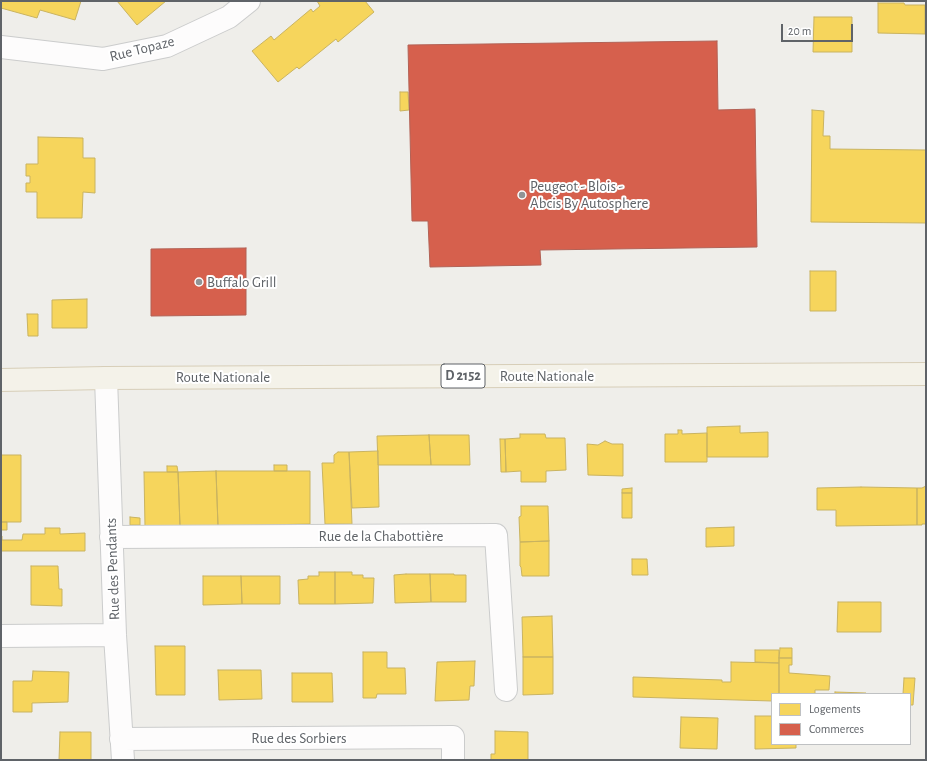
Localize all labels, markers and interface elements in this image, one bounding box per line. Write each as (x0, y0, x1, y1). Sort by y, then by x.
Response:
scale bar (783, 16, 855, 42)
text: 20 m (788, 25, 811, 37)
street label: Rue Topaze (108, 32, 176, 66)
place label: Peugeot - Blois - Abcis By Autosphere (530, 177, 648, 212)
marker: Peugeot - Blois - Abcis By Autosphere (517, 190, 527, 200)
place label: Buffalo Grill (207, 273, 277, 291)
marker: Buffalo Grill (194, 277, 204, 287)
road number: D 2152 (441, 364, 485, 388)
street label: Route Nationale (500, 367, 594, 385)
street label: Route Nationale (176, 368, 270, 386)
street label: Rue des Pendants (102, 518, 124, 620)
street label: Rue de la Chabottière (319, 527, 443, 545)
legend (771, 693, 911, 745)
text: Logements (809, 703, 861, 715)
text: Commerces (809, 723, 864, 735)
street label: Rue des Sorbiers (251, 729, 347, 747)

